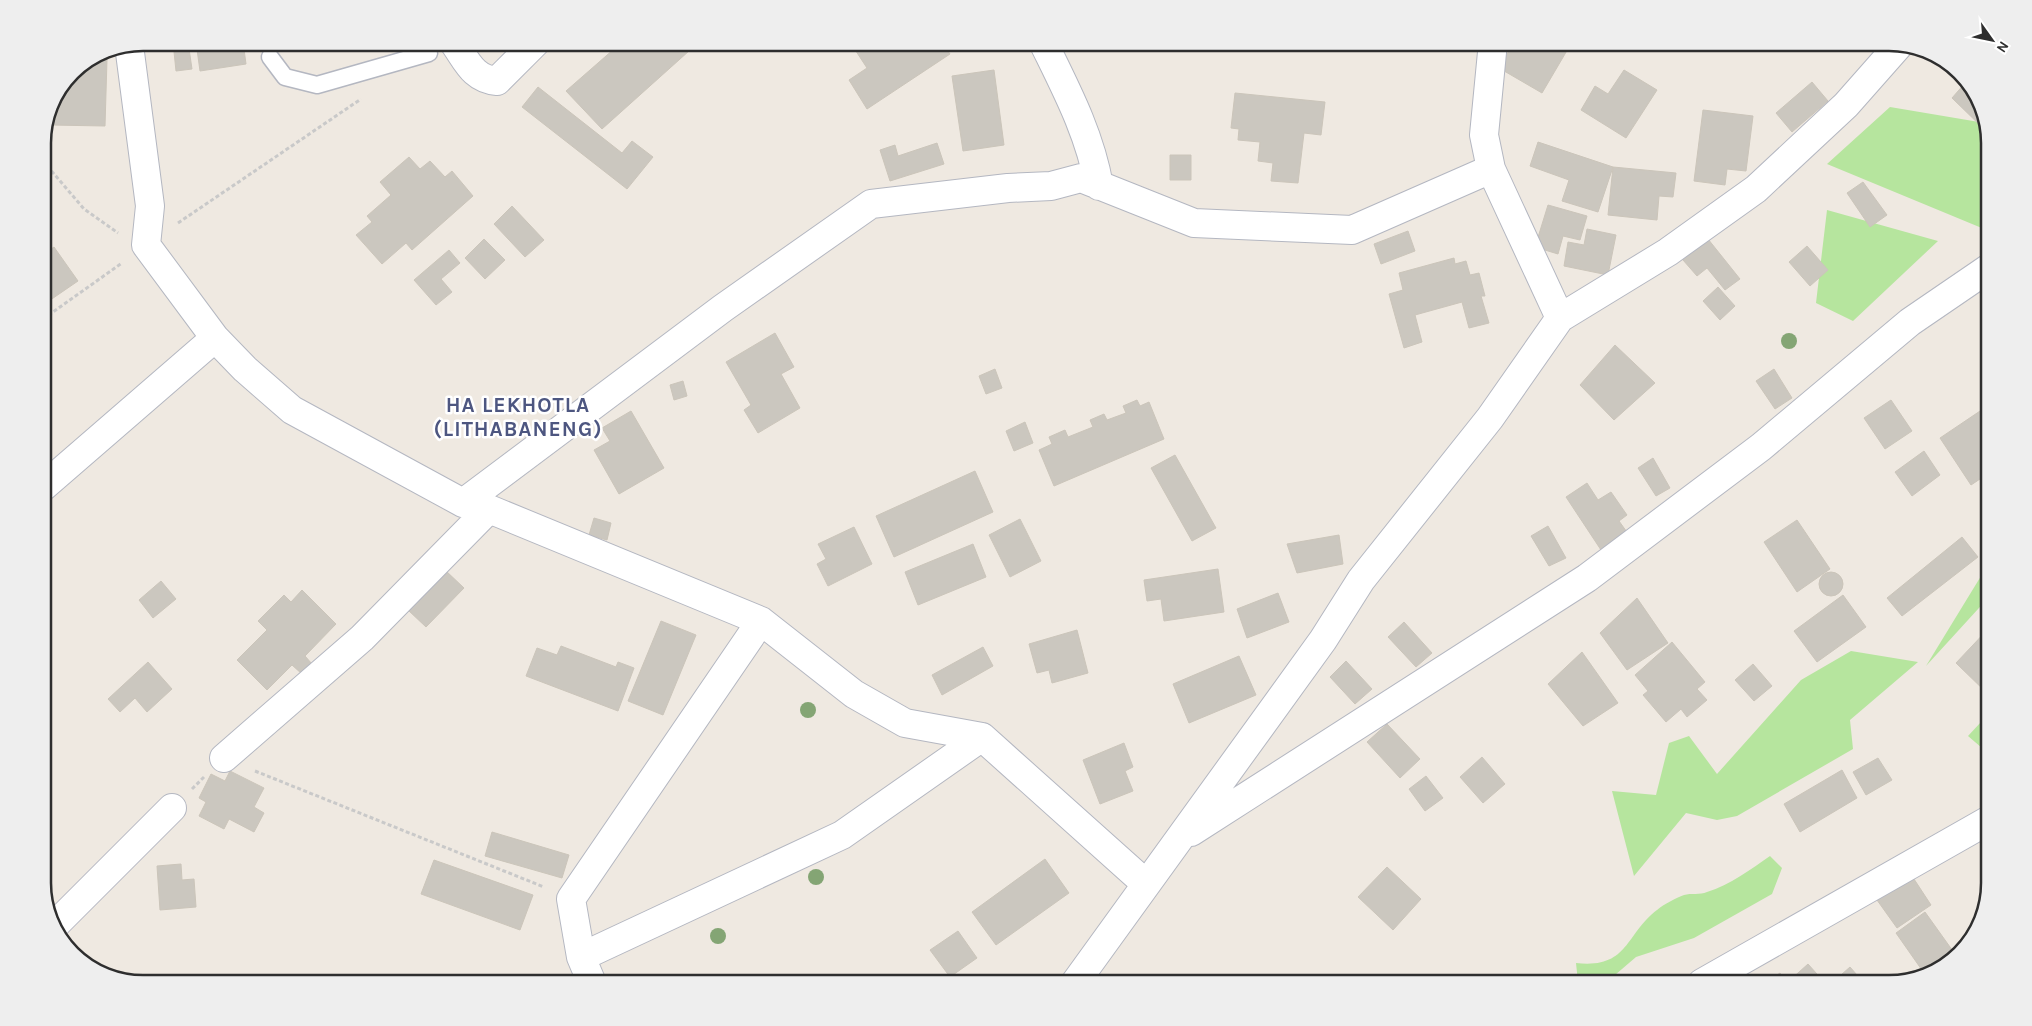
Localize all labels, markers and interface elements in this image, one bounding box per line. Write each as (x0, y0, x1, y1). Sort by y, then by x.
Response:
north arrow (1967, 15, 2017, 65)
text: N (1993, 38, 2012, 56)
district label: HA LEKHOTLA (LITHABANENG) (433, 393, 603, 441)

